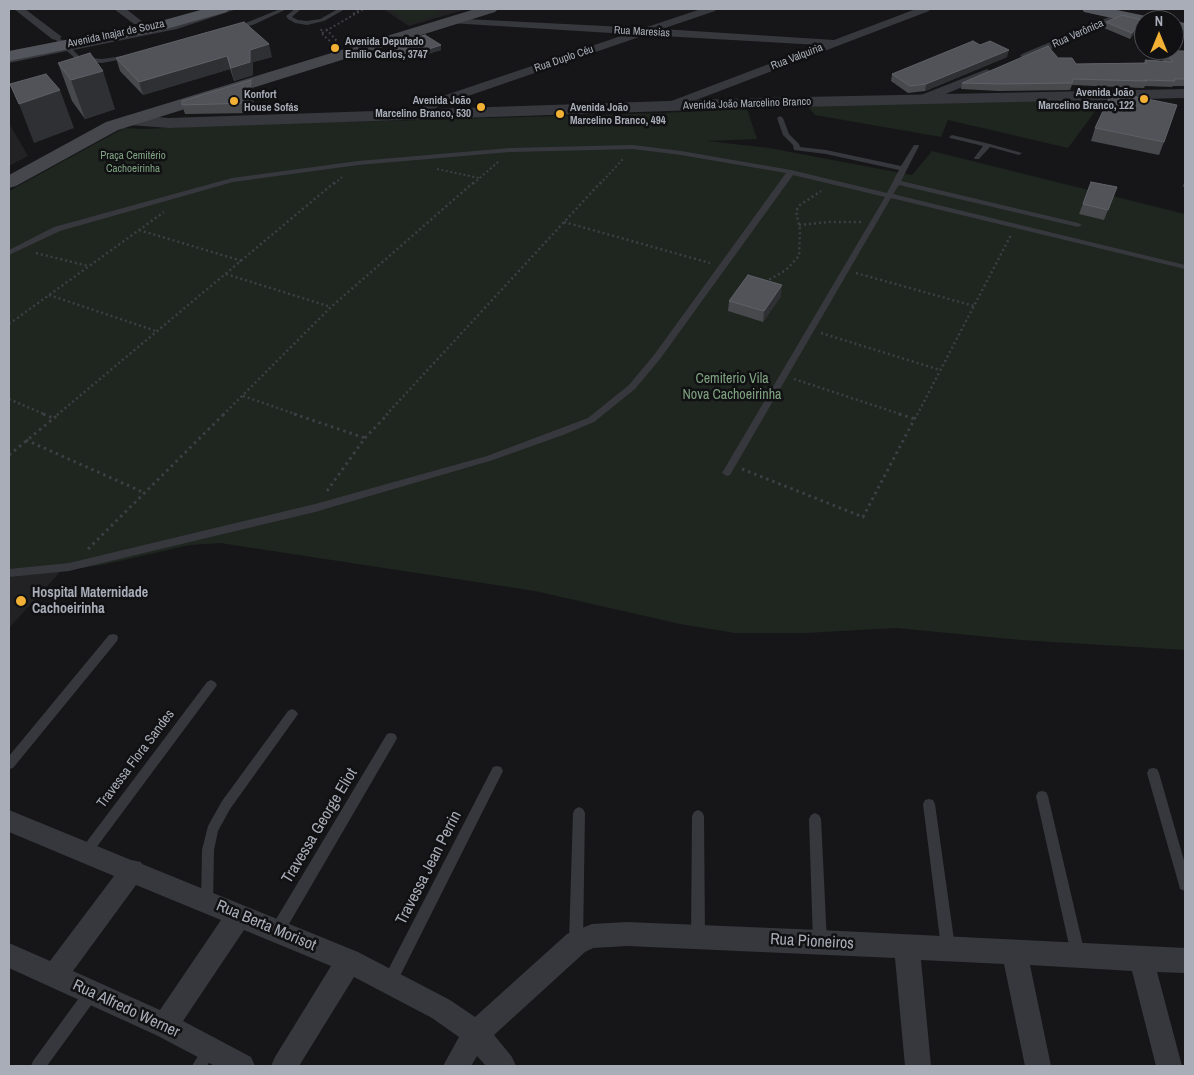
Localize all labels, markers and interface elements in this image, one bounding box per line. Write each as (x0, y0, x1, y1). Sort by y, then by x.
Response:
north arrow (1134, 10, 1184, 60)
text: N (1155, 12, 1163, 30)
street label: Avenida Inajar de Souza (66, 17, 166, 51)
street label: Rua Verônica (1050, 17, 1106, 51)
street label: Rua Maresias (614, 24, 670, 40)
place label: Avenida Deputado Emílio Carlos, 3747 (345, 35, 428, 61)
street label: Rua Valquiria (769, 41, 825, 73)
marker: Avenida Deputado Emílio Carlos, 3747 (329, 42, 341, 54)
street label: Rua Duplo Céu (533, 43, 595, 75)
place label: Avenida João Marcelino Branco, 122 (1038, 86, 1134, 112)
place label: Konfort House Sofás (244, 88, 299, 114)
marker: Avenida João Marcelino Branco, 122 (1138, 93, 1150, 105)
place label: Avenida João Marcelino Branco, 530 (375, 94, 471, 120)
marker: Konfort House Sofás (228, 95, 240, 107)
street label: Avenida João Marcelino Branco (683, 95, 811, 113)
marker: Avenida João Marcelino Branco, 530 (475, 101, 487, 113)
place label: Avenida João Marcelino Branco, 494 (570, 101, 666, 127)
marker: Avenida João Marcelino Branco, 494 (554, 108, 566, 120)
park label: Praça Cemitério Cachoeirinha (100, 149, 166, 175)
park label: Cemiterio Vila Nova Cachoeirinha (683, 371, 781, 404)
place label: Hospital Maternidade Cachoeirinha (32, 585, 148, 618)
marker: Hospital Maternidade Cachoeirinha (14, 594, 28, 608)
street label: Travessa Flora Sandes (94, 707, 178, 811)
street label: Travessa George Eliot (278, 765, 362, 887)
street label: Travessa Jean Perrin (392, 808, 466, 928)
street label: Rua Berta Morisot (213, 896, 319, 956)
street label: Rua Pioneiros (770, 930, 854, 954)
street label: Rua Alfredo Werner (70, 976, 182, 1042)

